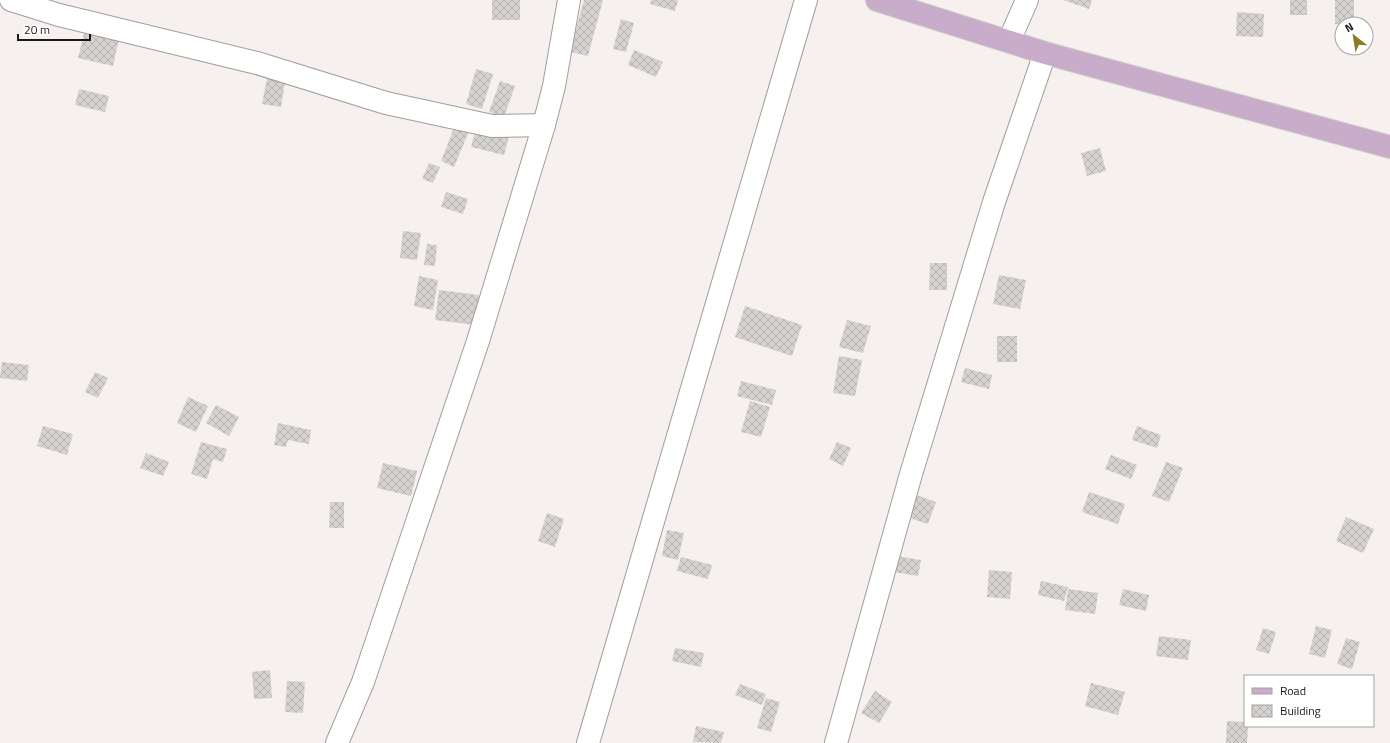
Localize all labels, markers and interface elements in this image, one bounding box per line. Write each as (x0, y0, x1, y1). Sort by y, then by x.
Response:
scale bar (18, 16, 90, 42)
north arrow (1334, 16, 1374, 56)
text: N (1342, 19, 1356, 36)
text: 20 m (24, 20, 50, 39)
legend (1244, 675, 1374, 727)
text: Road (1280, 681, 1306, 700)
text: Building (1280, 701, 1321, 720)

